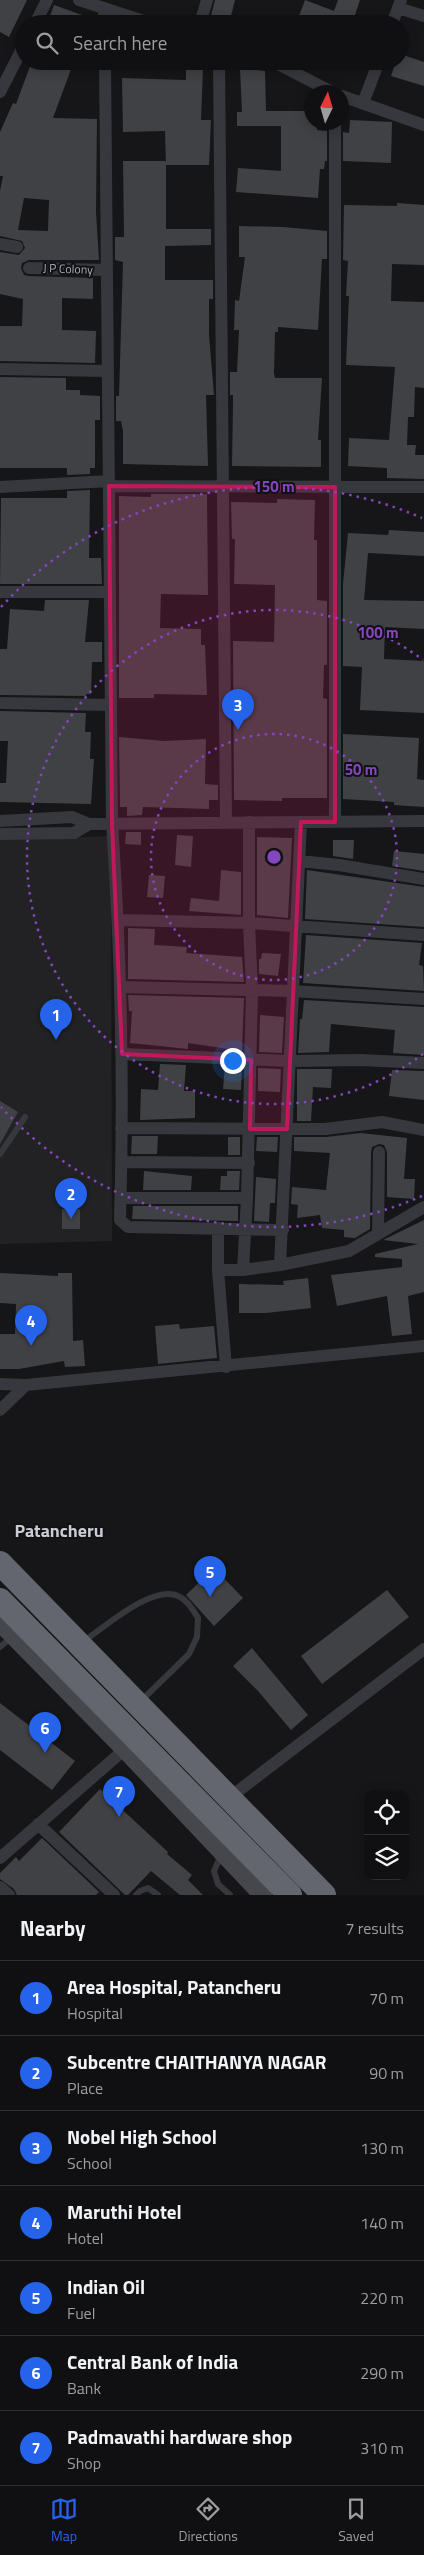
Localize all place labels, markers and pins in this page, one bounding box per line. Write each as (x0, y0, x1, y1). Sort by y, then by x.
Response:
pin: 3 (222, 689, 254, 730)
centre of rings (265, 848, 283, 866)
pin: 1 (40, 999, 72, 1040)
pin: 2 (55, 1178, 87, 1219)
pin: 4 (15, 1305, 47, 1346)
pin: 5 (194, 1556, 226, 1597)
pin: 6 (29, 1712, 61, 1753)
pin: 7 (103, 1776, 135, 1817)

